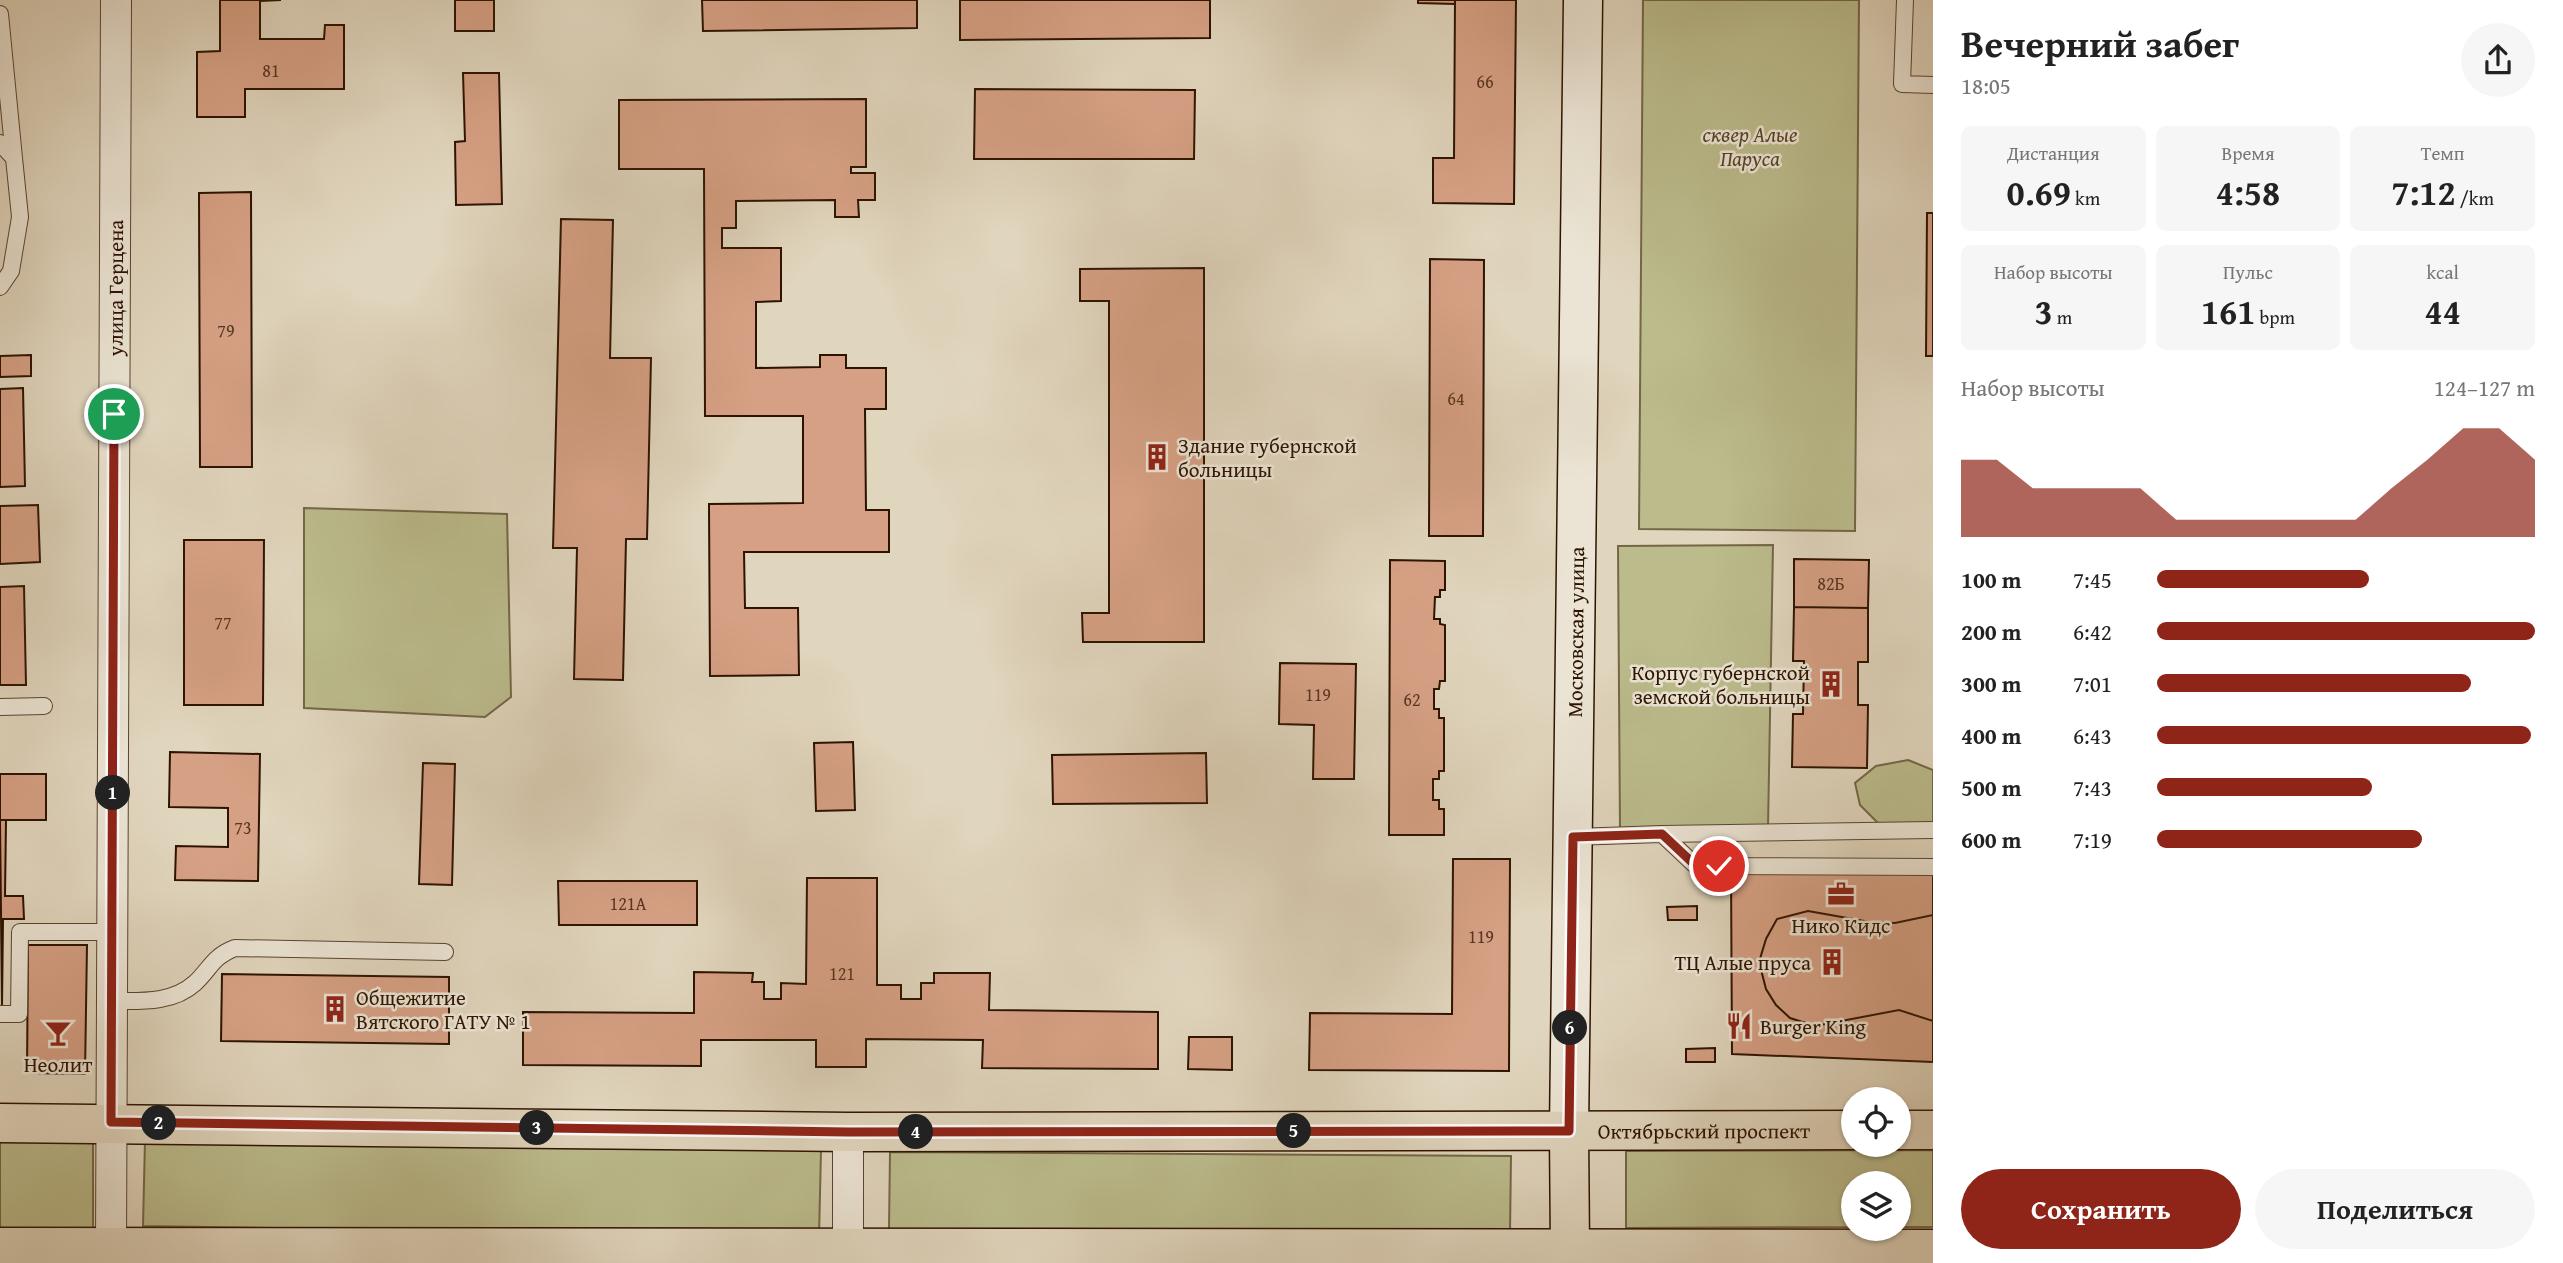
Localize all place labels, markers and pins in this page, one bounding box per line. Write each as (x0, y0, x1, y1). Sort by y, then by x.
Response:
pin (84, 384, 144, 444)
place label: Здание губернской больницы (1178, 430, 1357, 485)
building icon: Здание губернской больницы (1142, 442, 1172, 472)
place label: Корпус губернской земской больницы (1631, 657, 1810, 712)
building icon: Корпус губернской земской больницы (1816, 669, 1846, 699)
pin: 1 (96, 776, 130, 810)
pin (1689, 836, 1749, 896)
office icon: Нико Кидс (1826, 879, 1856, 909)
place label: Нико Кидс (1792, 910, 1890, 941)
place label: ТЦ Алые пруса (1674, 947, 1811, 978)
building icon: ТЦ Алые пруса (1817, 947, 1847, 977)
place label: Общежитие Вятского ГАТУ № 1 (356, 982, 531, 1037)
building icon: Общежитие Вятского ГАТУ № 1 (320, 994, 350, 1024)
pin: 6 (1552, 1010, 1588, 1046)
restaurant icon: Burger King (1724, 1011, 1754, 1041)
place label: Burger King (1760, 1011, 1867, 1042)
bar icon: Неолит (43, 1018, 73, 1048)
place label: Неолит (24, 1049, 92, 1080)
pin: 2 (142, 1106, 176, 1140)
pin: 3 (520, 1110, 554, 1146)
pin: 4 (898, 1114, 934, 1150)
pin: 5 (1276, 1114, 1312, 1148)

